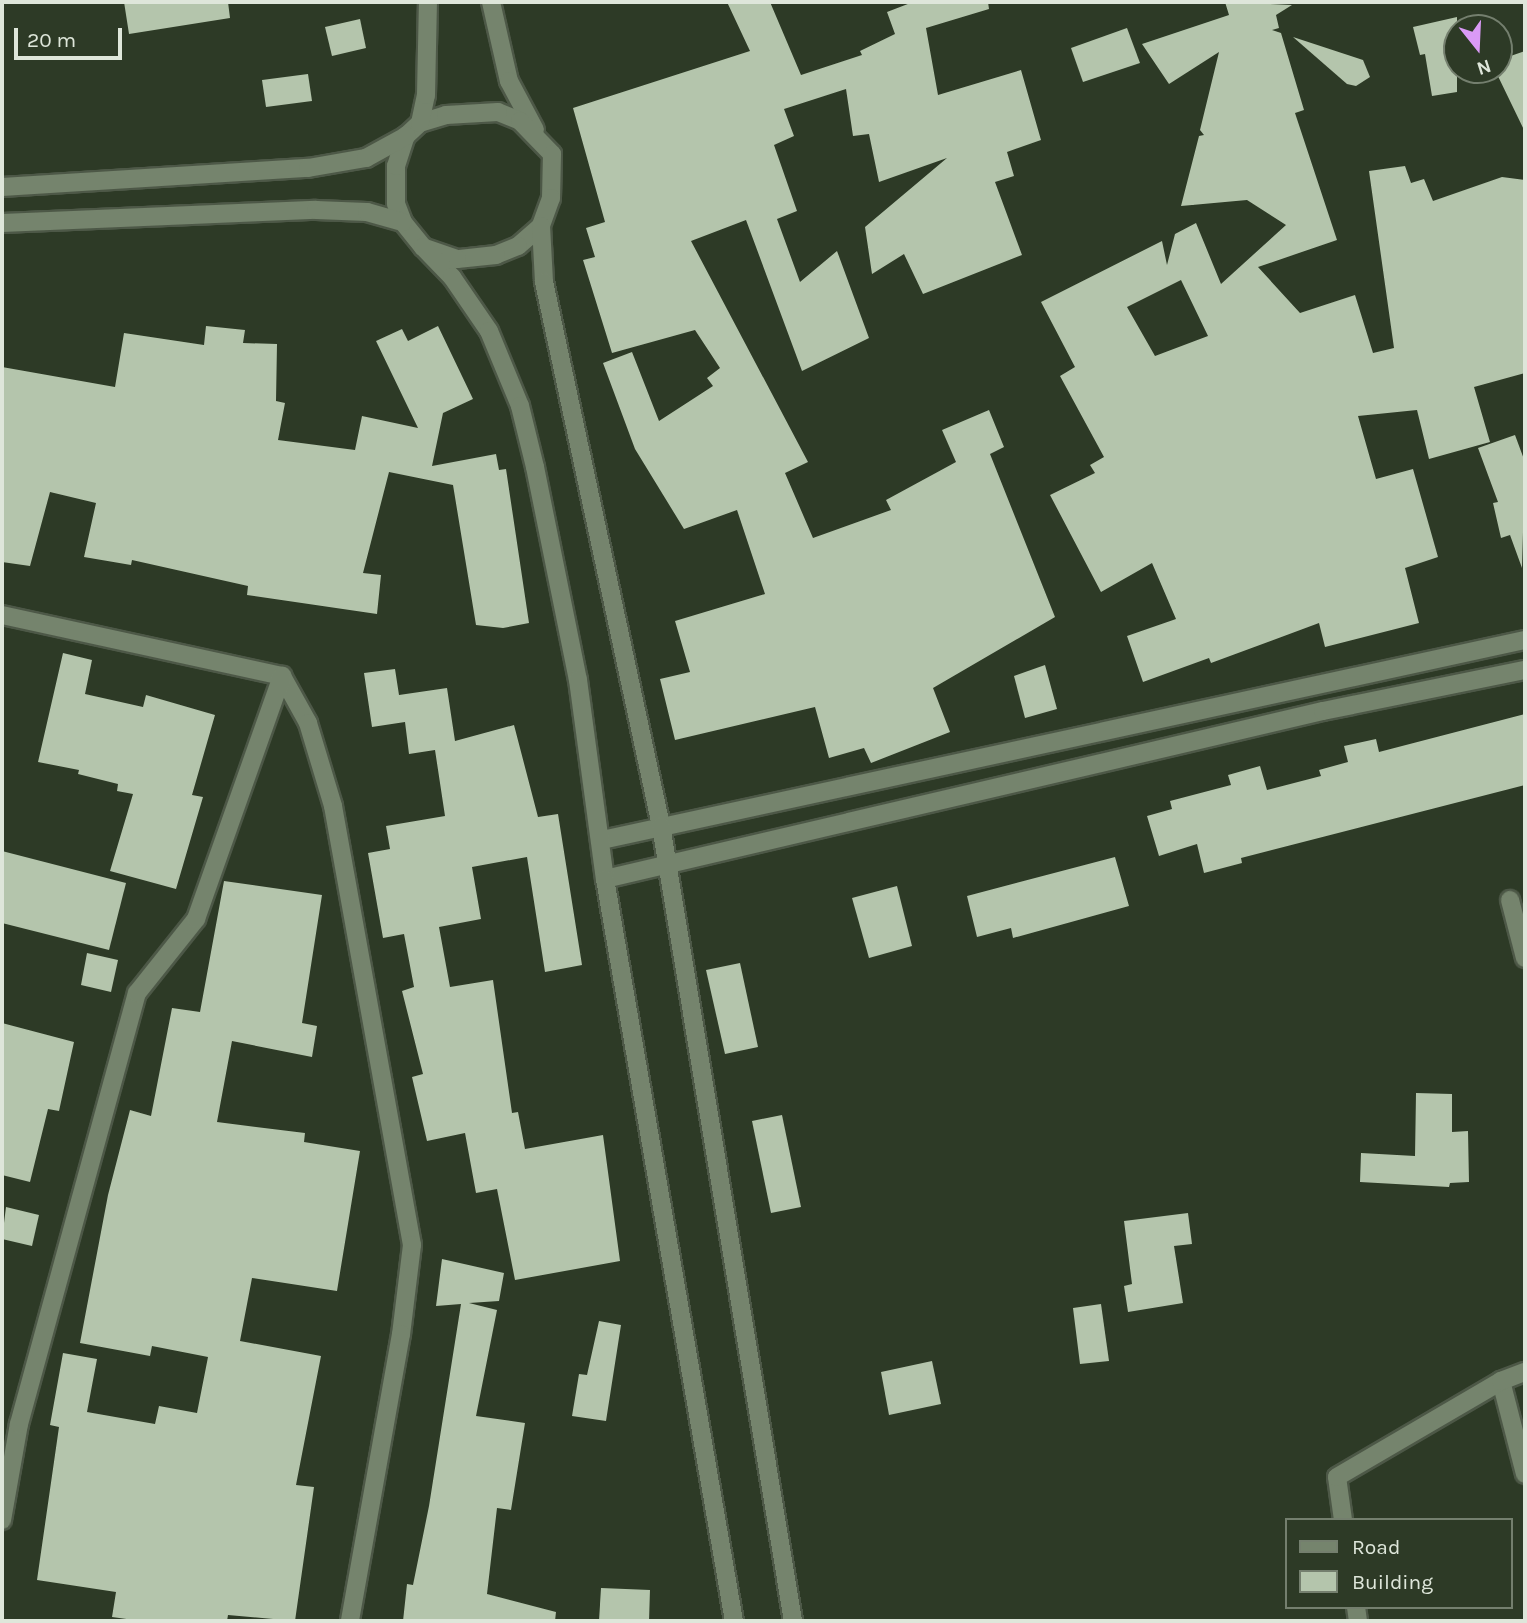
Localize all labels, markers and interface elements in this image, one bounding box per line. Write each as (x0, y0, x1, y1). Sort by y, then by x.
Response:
scale bar (18, 14, 126, 58)
north arrow (1443, 14, 1513, 84)
text: 20 m (27, 28, 76, 52)
text: N (1474, 55, 1494, 80)
legend (1286, 1518, 1513, 1609)
text: Road (1352, 1535, 1400, 1559)
text: Building (1352, 1570, 1433, 1594)

